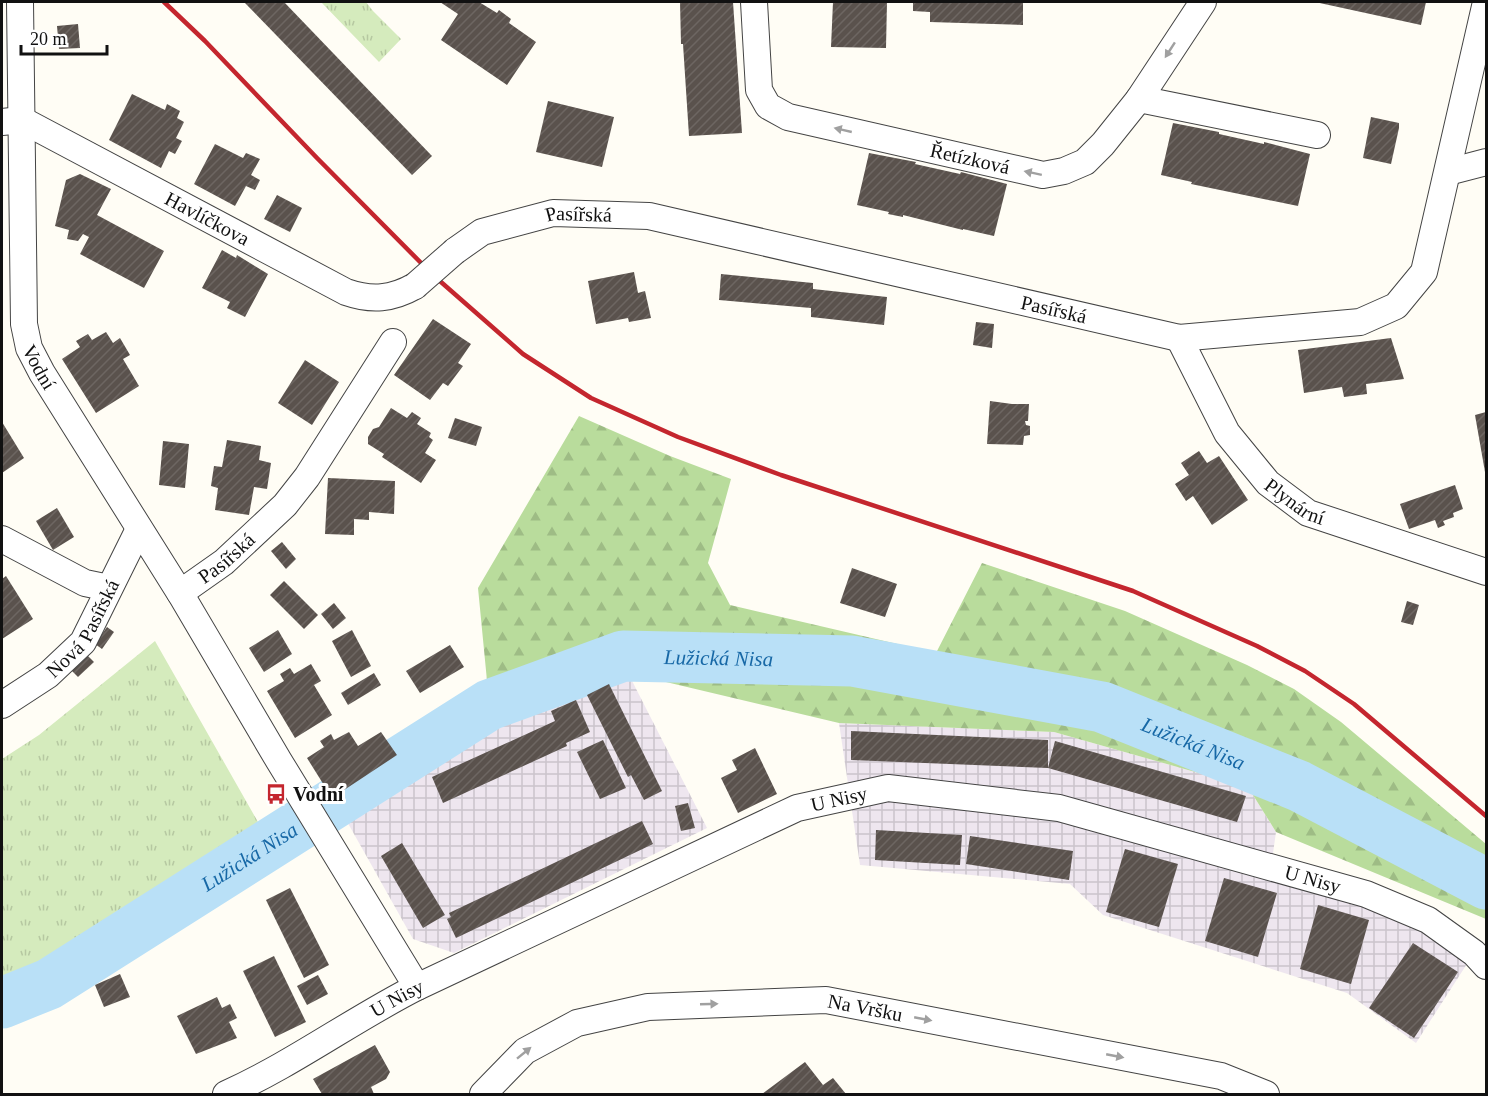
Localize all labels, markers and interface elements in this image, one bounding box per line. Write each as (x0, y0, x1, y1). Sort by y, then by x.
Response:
scale bar (21, 18, 106, 56)
text: 20 m (30, 29, 67, 49)
one-way arrow (1165, 42, 1176, 59)
one-way arrow (834, 124, 853, 134)
street label: Řetízková (928, 139, 1012, 178)
one-way arrow (1024, 167, 1043, 177)
street label: Havlíčkova (161, 187, 253, 250)
street label: Pasířská (543, 202, 612, 226)
street label: Pasířská (1019, 291, 1089, 327)
street label: Vodní (18, 341, 61, 394)
street label: Plynární (1261, 474, 1328, 529)
street label: Pasířská (194, 528, 259, 588)
street label: Nová Pasířská (42, 576, 123, 682)
water label: Lužická Nisa (663, 645, 773, 671)
water label: Lužická Nisa (1137, 712, 1248, 775)
bus stop icon: Vodní (264, 782, 288, 806)
street label: U Nisy (809, 782, 869, 816)
place label: Vodní (293, 783, 344, 805)
water label: Lužická Nisa (196, 818, 302, 897)
street label: U Nisy (1282, 861, 1343, 898)
street label: U Nisy (366, 975, 427, 1021)
street label: Na Vršku (826, 990, 904, 1025)
one-way arrow (700, 1000, 719, 1009)
one-way arrow (914, 1015, 933, 1024)
one-way arrow (516, 1047, 532, 1060)
one-way arrow (1105, 1052, 1124, 1061)

